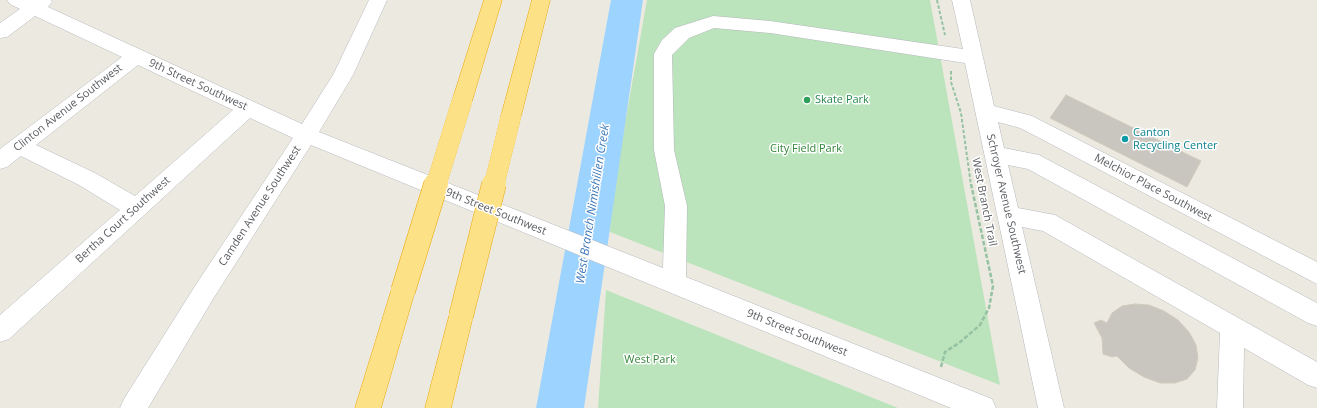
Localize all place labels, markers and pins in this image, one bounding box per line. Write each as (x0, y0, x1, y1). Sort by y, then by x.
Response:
place label: Skate Park (815, 93, 869, 107)
marker: Skate Park (802, 95, 812, 105)
place label: Canton Recycling Center (1133, 126, 1218, 152)
marker: Canton Recycling Center (1120, 134, 1130, 144)

